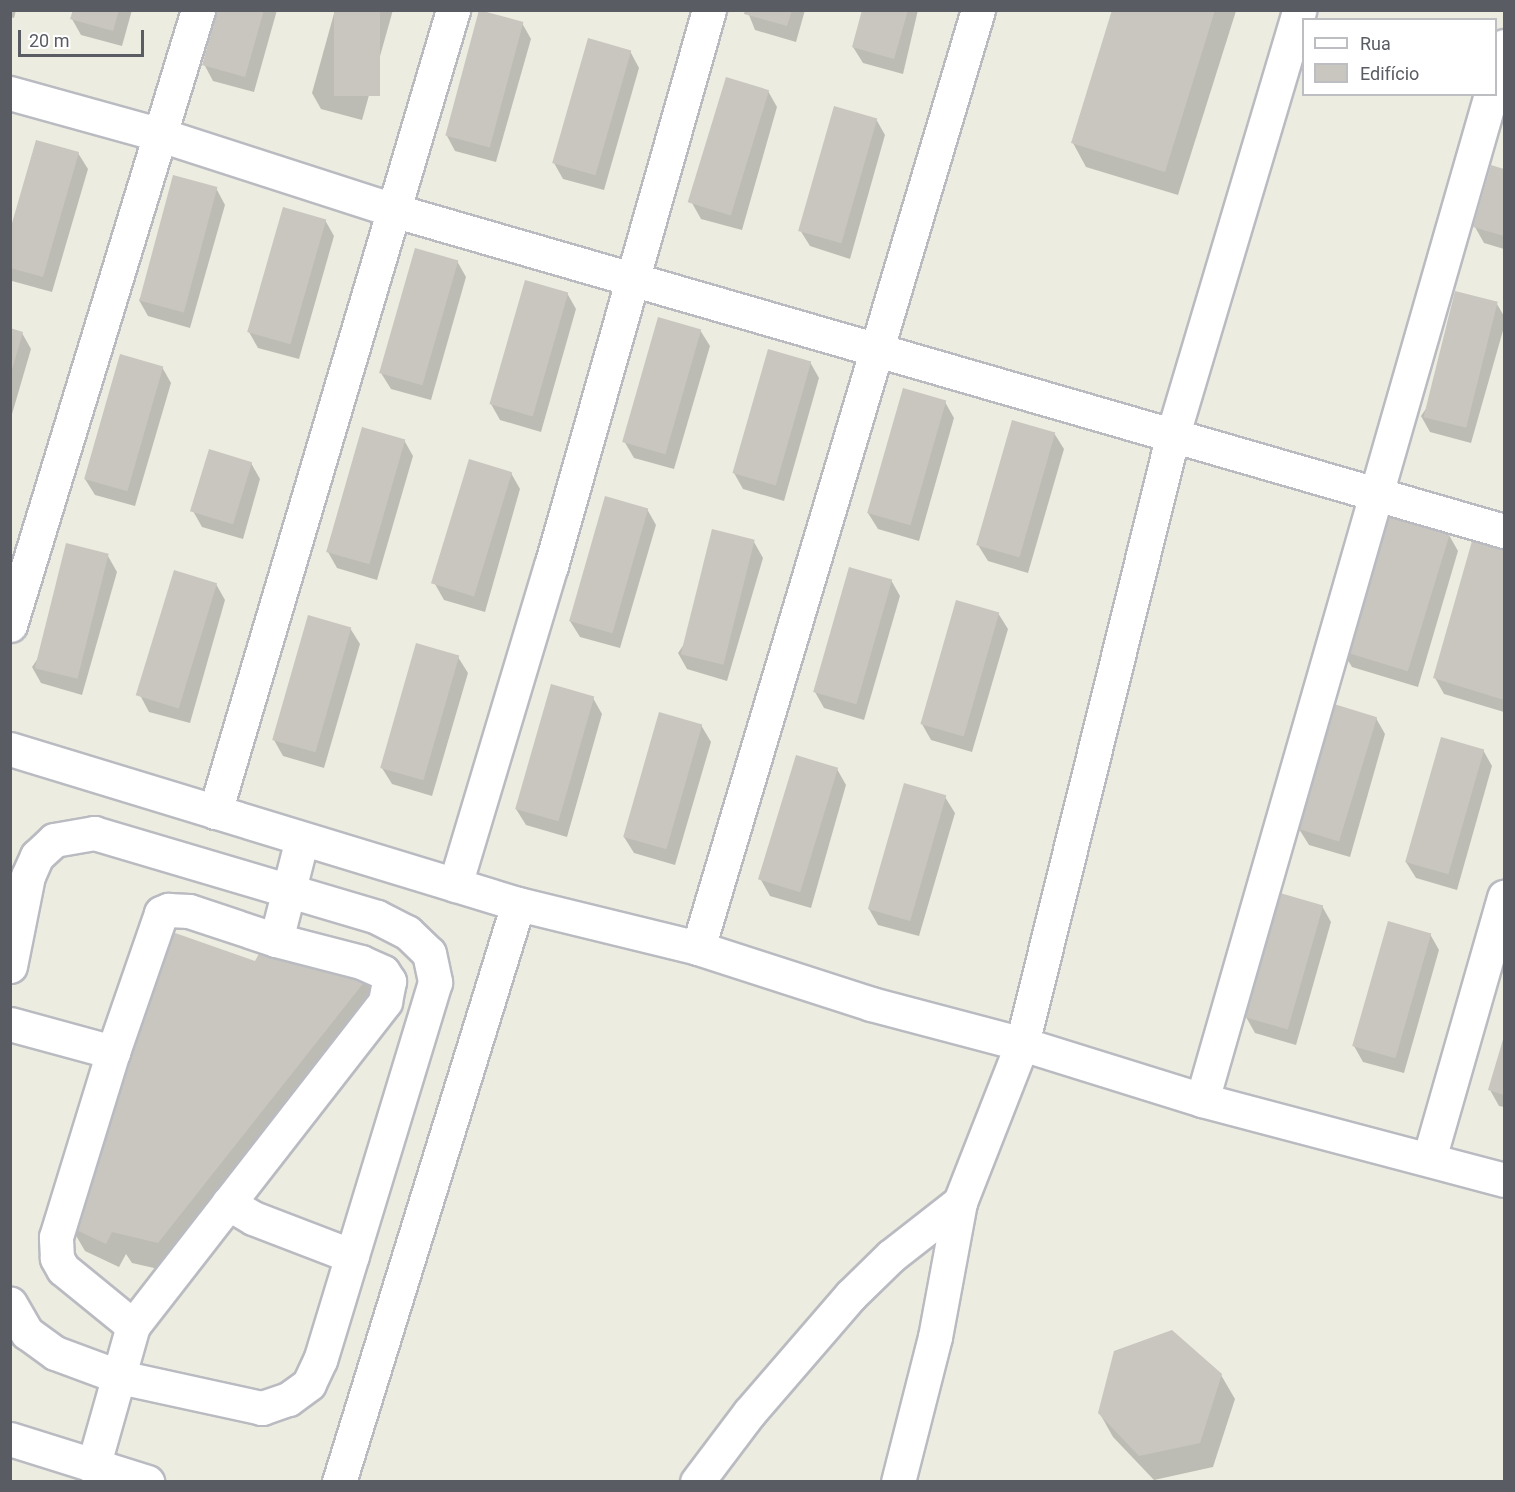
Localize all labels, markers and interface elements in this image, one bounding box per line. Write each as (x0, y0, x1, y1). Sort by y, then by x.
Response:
scale bar (21, 18, 147, 56)
legend (1302, 18, 1497, 96)
text: 20 m (29, 30, 69, 51)
text: Rua (1360, 33, 1391, 54)
text: Edifício (1360, 63, 1419, 84)

